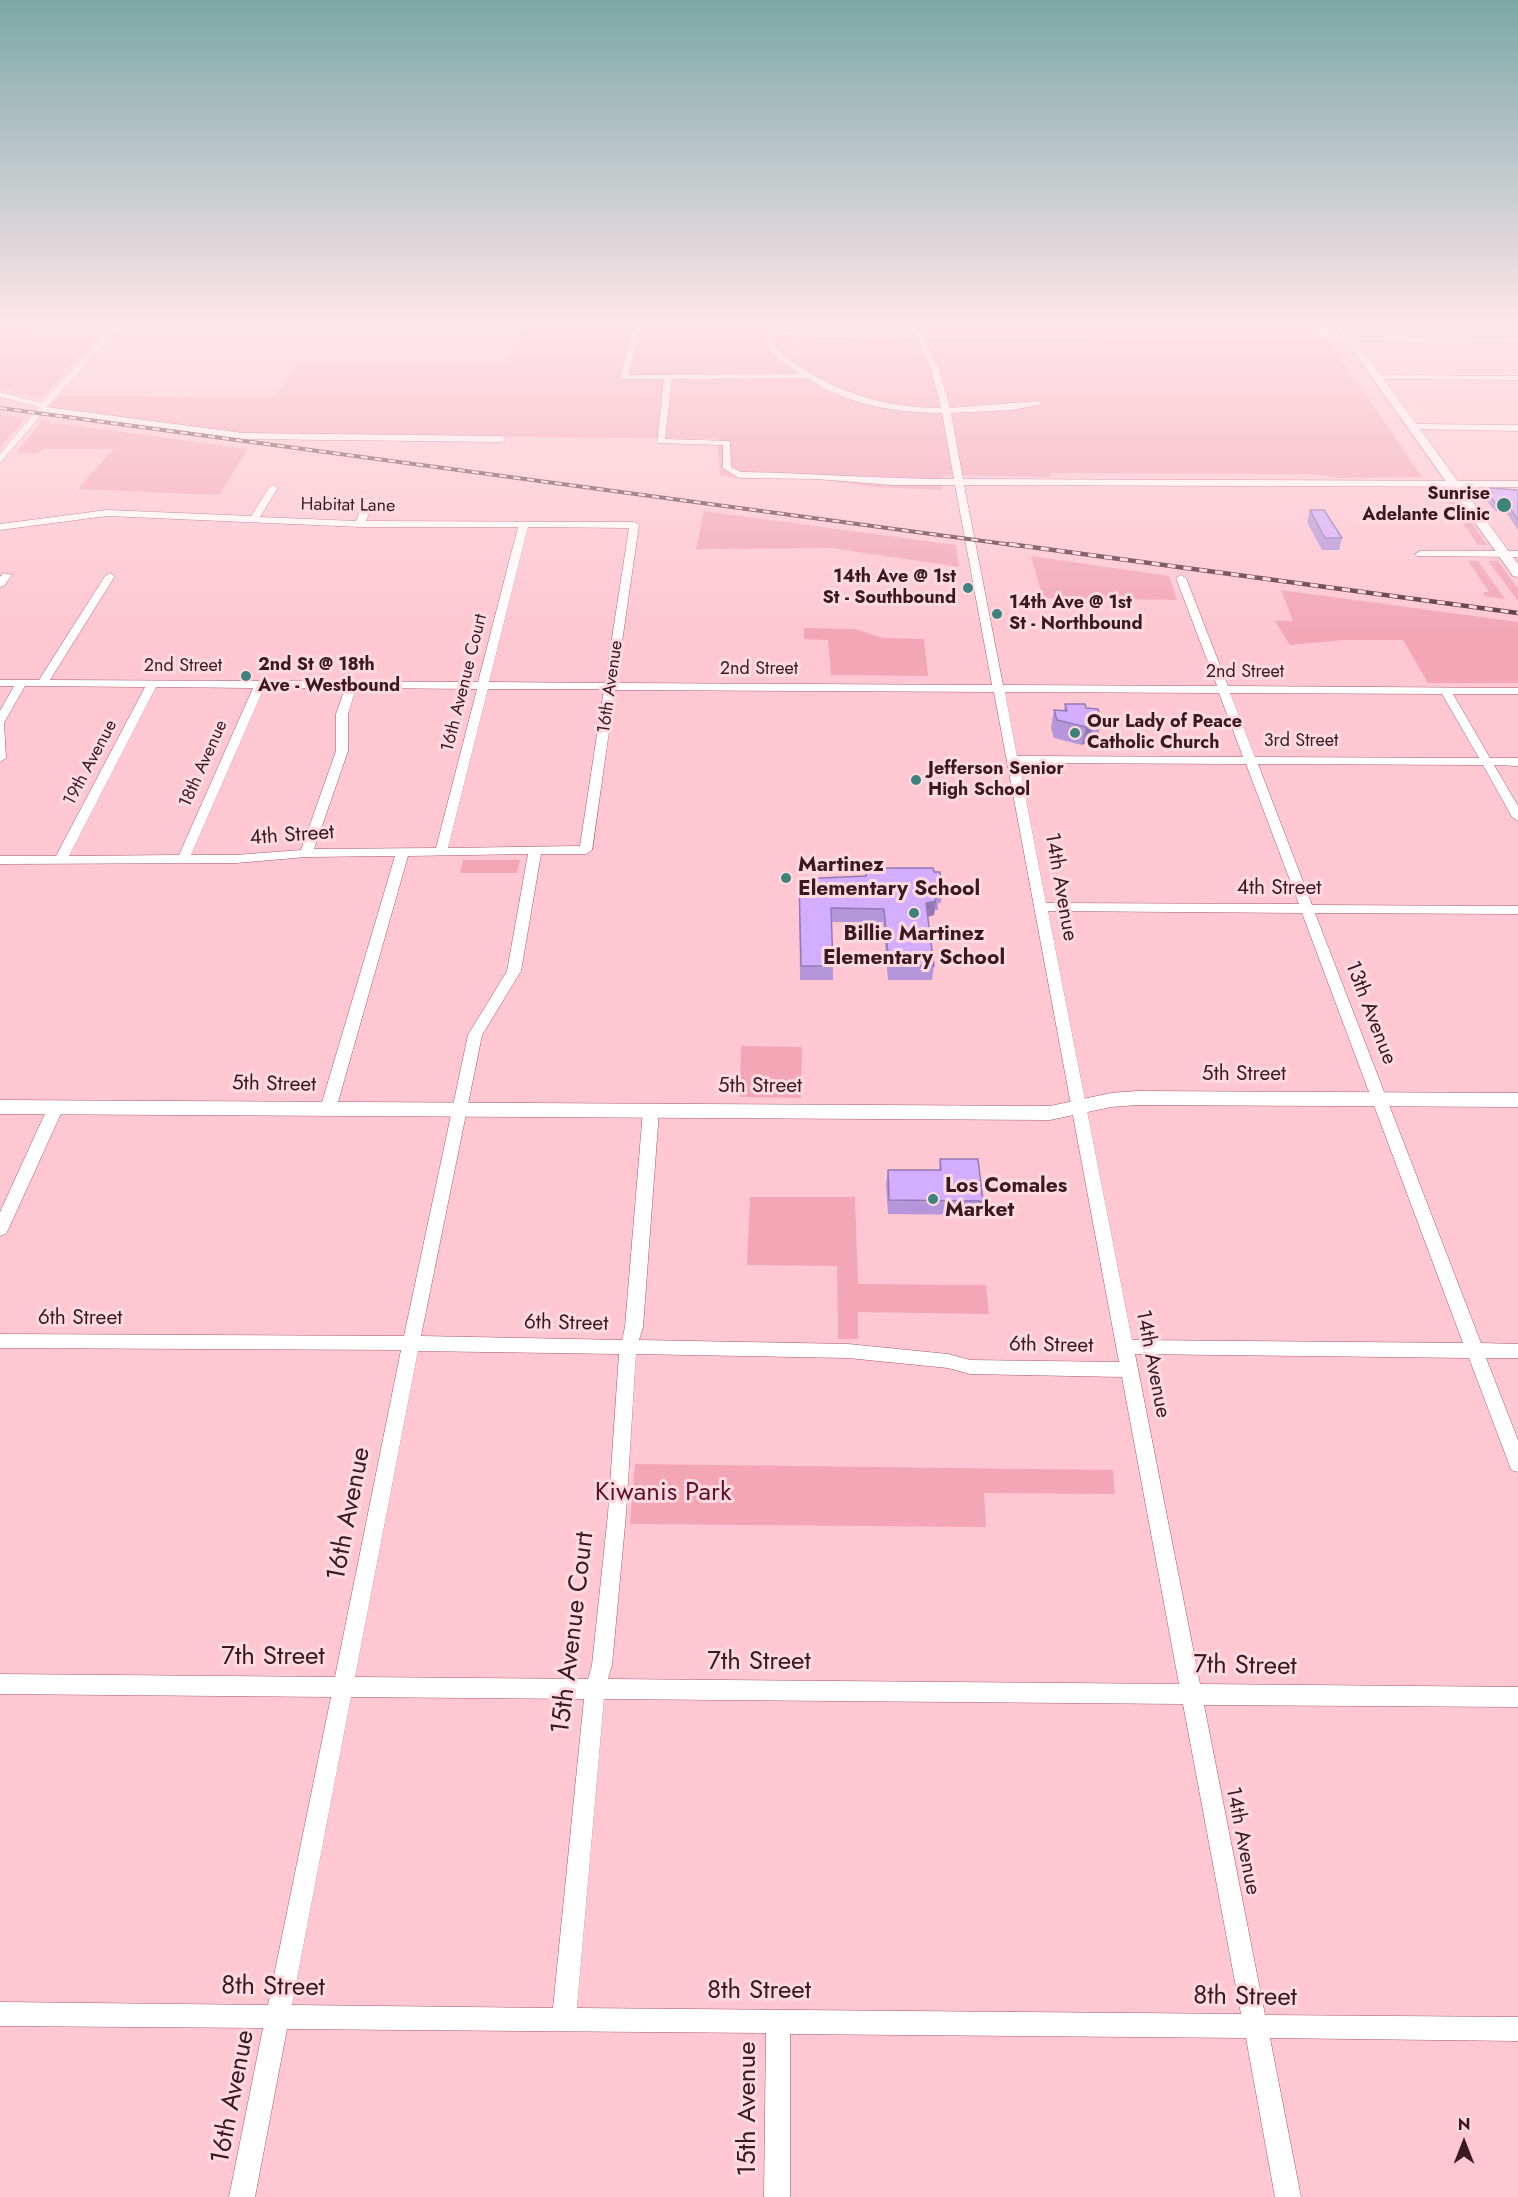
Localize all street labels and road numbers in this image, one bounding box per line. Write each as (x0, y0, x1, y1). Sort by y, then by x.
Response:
street label: Habitat Lane (300, 494, 396, 518)
street label: 16th Avenue Court (437, 612, 493, 754)
street label: 16th Avenue (594, 639, 628, 735)
street label: 2nd Street (144, 656, 222, 678)
street label: 2nd Street (720, 659, 798, 681)
street label: 2nd Street (1206, 662, 1284, 684)
street label: 19th Avenue (59, 717, 123, 809)
street label: 18th Avenue (175, 717, 233, 811)
street label: 3rd Street (1264, 731, 1338, 753)
street label: 4th Street (249, 820, 335, 852)
street label: 14th Avenue (1038, 831, 1082, 943)
street label: 4th Street (1237, 876, 1321, 902)
street label: 13th Avenue (1339, 958, 1401, 1068)
street label: 5th Street (1202, 1062, 1286, 1088)
street label: 5th Street (232, 1072, 316, 1098)
street label: 5th Street (718, 1074, 802, 1100)
street label: 6th Street (38, 1306, 122, 1332)
street label: 14th Avenue (1129, 1308, 1175, 1420)
street label: 6th Street (524, 1311, 608, 1337)
street label: 6th Street (1009, 1333, 1093, 1359)
street label: 16th Avenue (322, 1445, 378, 1583)
street label: 15th Avenue Court (546, 1530, 602, 1736)
street label: 7th Street (221, 1642, 325, 1674)
street label: 7th Street (707, 1647, 811, 1679)
street label: 7th Street (1193, 1651, 1297, 1683)
street label: 14th Avenue (1219, 1785, 1265, 1897)
street label: 8th Street (221, 1971, 325, 2005)
street label: 8th Street (707, 1976, 811, 2008)
street label: 8th Street (1193, 1981, 1297, 2015)
street label: 16th Avenue (206, 2028, 262, 2166)
street label: 15th Avenue (733, 2041, 765, 2177)

